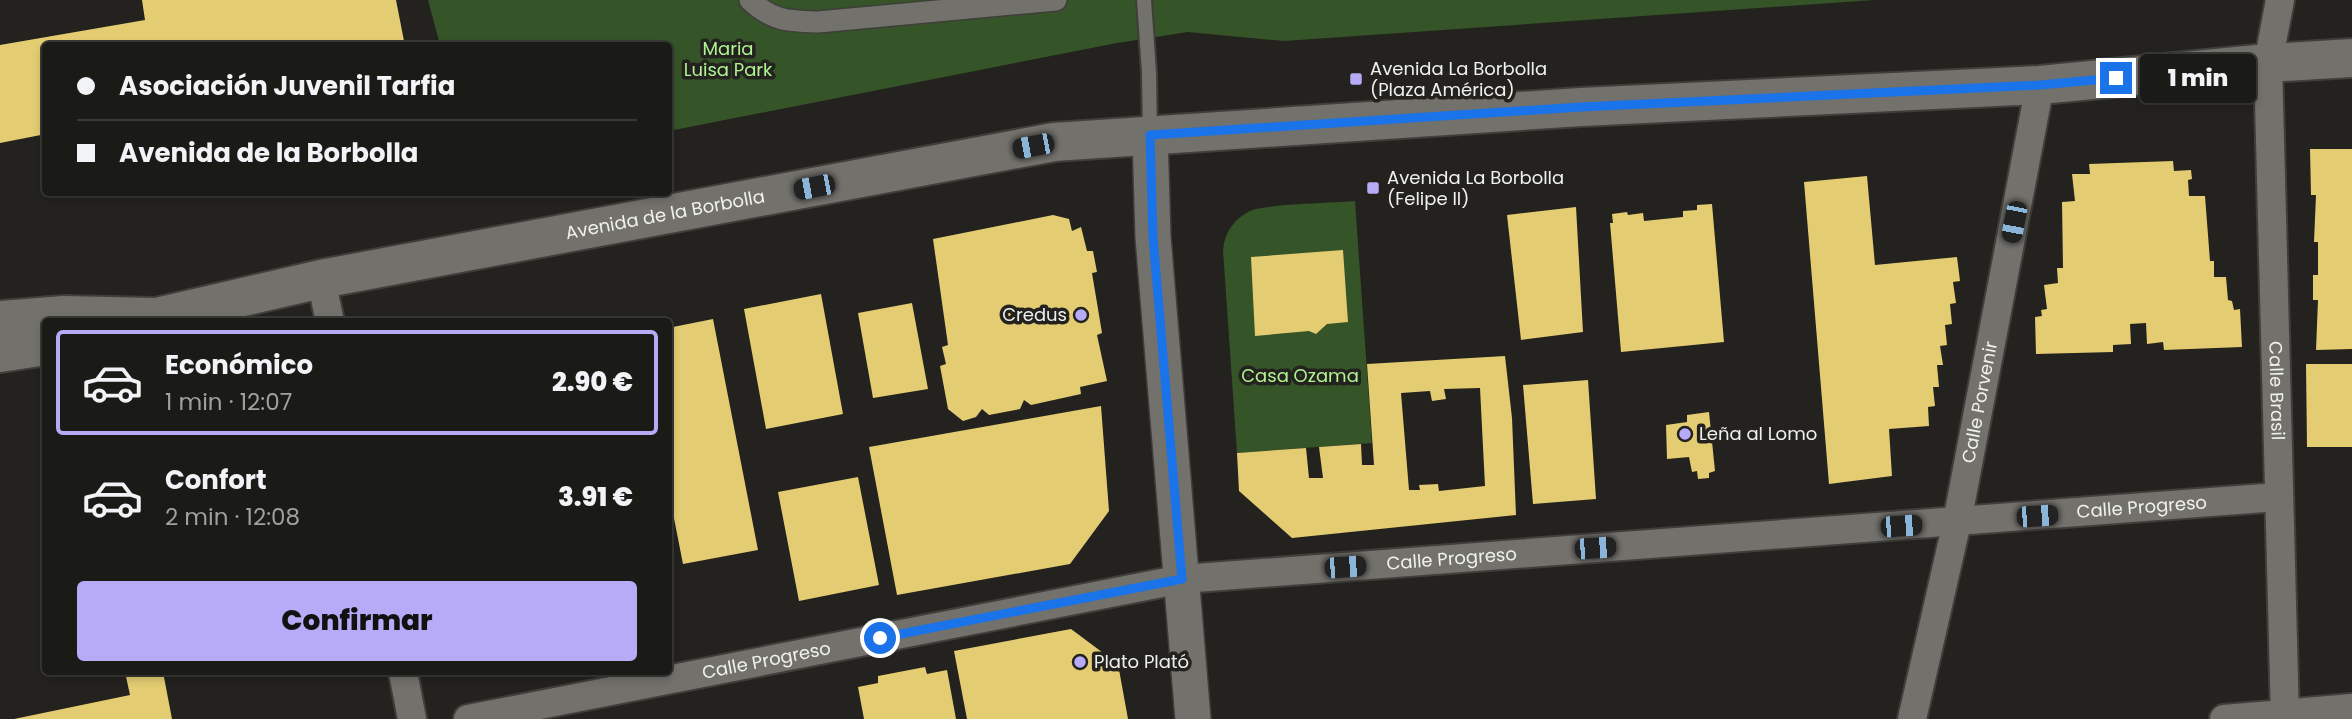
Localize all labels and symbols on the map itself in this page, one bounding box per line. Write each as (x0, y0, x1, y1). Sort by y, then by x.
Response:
park label: Maria Luisa Park (684, 36, 773, 82)
callout: 1 min (2140, 54, 2256, 102)
place label: Avenida La Borbolla (Plaza América) (1370, 56, 1547, 102)
route end (2100, 62, 2132, 94)
marker: Avenida La Borbolla (Plaza América) (1348, 71, 1364, 87)
car (1011, 132, 1056, 160)
place label: Avenida La Borbolla (Felipe II) (1387, 165, 1564, 211)
car (792, 173, 837, 201)
marker: Avenida La Borbolla (Felipe II) (1365, 180, 1381, 196)
street label: Avenida de la Borbolla (563, 183, 767, 245)
car (2000, 199, 2029, 245)
place label: Credus (1002, 302, 1067, 327)
marker: Credus (1073, 307, 1089, 323)
street label: Calle Porvenir (1955, 339, 2003, 465)
street label: Calle Brasil (2263, 341, 2291, 441)
park label: Casa Ozama (1241, 363, 1359, 388)
place label: Leña al Lomo (1699, 421, 1817, 446)
marker: Leña al Lomo (1677, 426, 1693, 442)
street label: Calle Progreso (2076, 489, 2208, 524)
car (2016, 504, 2059, 528)
car (1880, 514, 1923, 538)
car (1574, 536, 1617, 560)
street label: Calle Progreso (1386, 541, 1518, 576)
car (1324, 555, 1367, 579)
route start (864, 622, 896, 654)
street label: Calle Progreso (700, 635, 833, 685)
place label: Plato Plató (1094, 649, 1189, 674)
marker: Plato Plató (1072, 654, 1088, 670)

